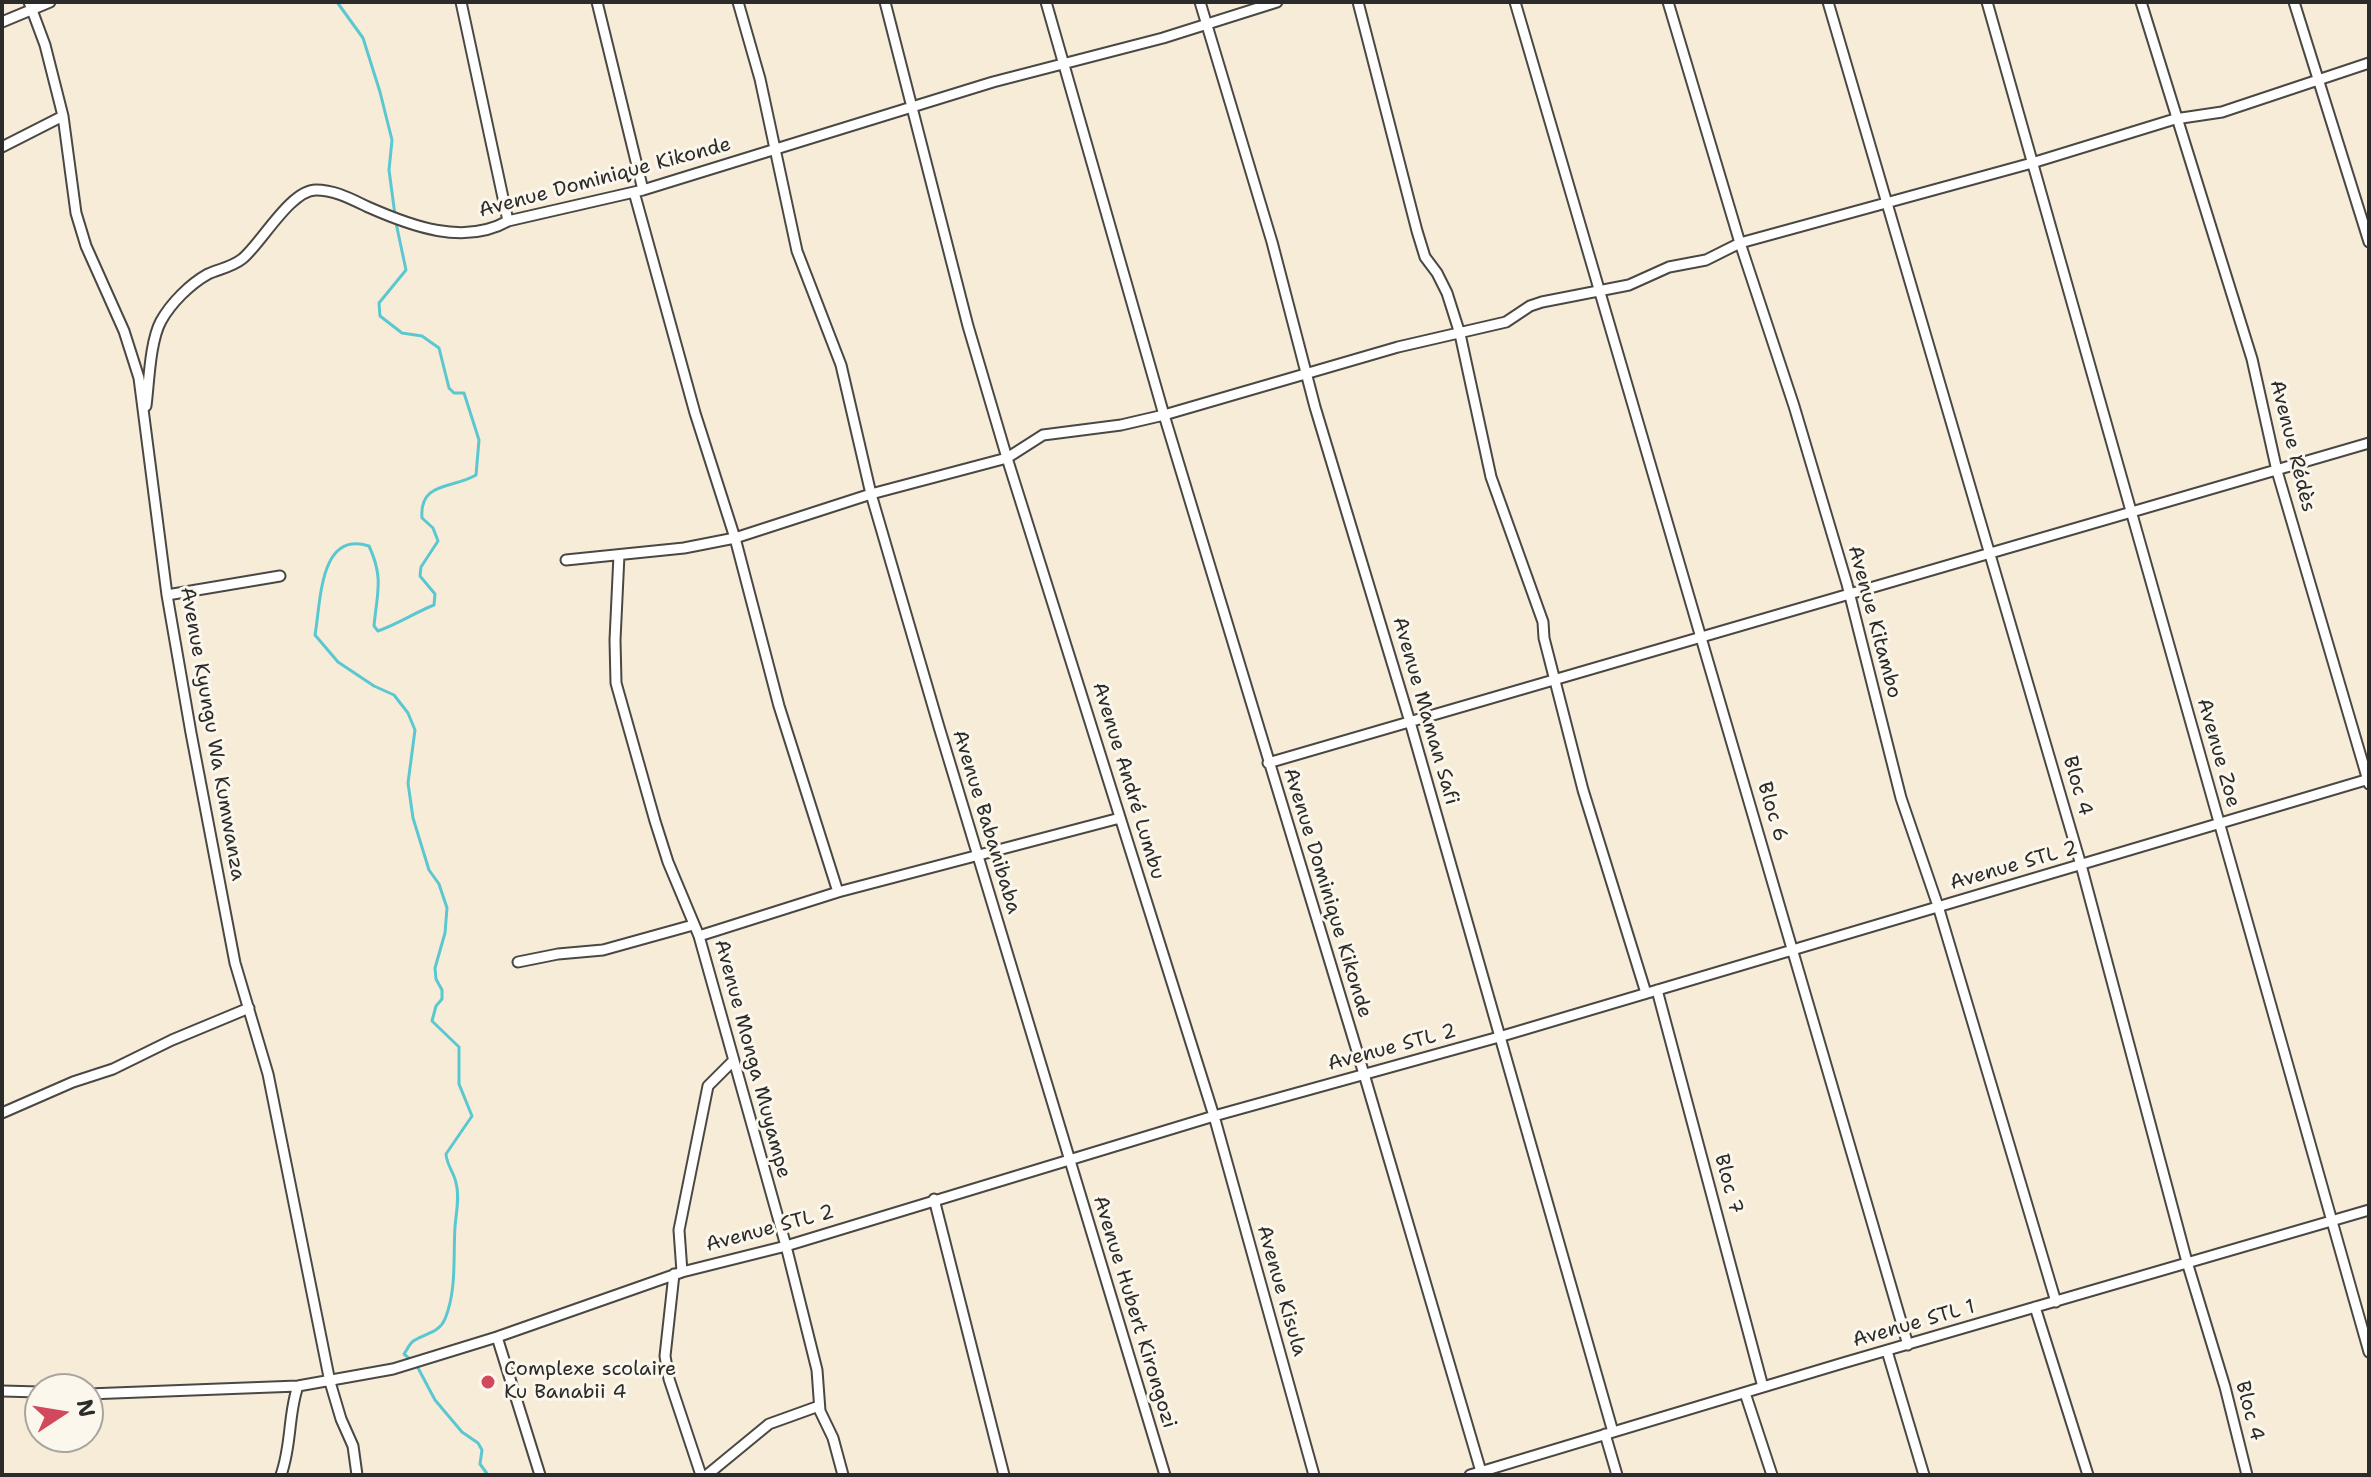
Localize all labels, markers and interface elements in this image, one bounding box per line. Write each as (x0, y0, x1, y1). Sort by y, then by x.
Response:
street label: Avenue Dominique Kikonde (476, 133, 734, 223)
street label: Avenue Rédès (2264, 378, 2320, 514)
street label: Avenue Kitambo (1842, 543, 1906, 701)
street label: Avenue Kyungu Wa Kumwanza (174, 585, 250, 883)
street label: Avenue Maman Safi (1387, 614, 1463, 808)
street label: Avenue André Lumbu (1087, 679, 1169, 883)
street label: Avenue Zoe (2191, 696, 2245, 810)
street label: Avenue Babanibaba (947, 727, 1025, 917)
street label: Bloc 4 (2057, 753, 2097, 819)
street label: Avenue Dominique Kikonde (1277, 765, 1377, 1021)
street label: Bloc 6 (1752, 779, 1792, 845)
street label: Avenue STL 2 (1947, 836, 2081, 896)
street label: Avenue Monga Muyampe (709, 937, 795, 1181)
street label: Avenue STL 2 (1325, 1019, 1459, 1077)
street label: Bloc 7 (1709, 1151, 1747, 1217)
street label: Avenue Hubert Kirongozi (1087, 1193, 1181, 1431)
street label: Avenue STL 2 (703, 1200, 837, 1258)
street label: Avenue Kisula (1251, 1223, 1311, 1359)
street label: Avenue STL 1 (1850, 1295, 1978, 1353)
place label: Complexe scolaire Ku Banabii 4 (504, 1358, 676, 1405)
north arrow (24, 1373, 104, 1453)
marker: Complexe scolaire Ku Banabii 4 (479, 1373, 497, 1391)
street label: Bloc 4 (2230, 1378, 2268, 1444)
text: N (70, 1397, 102, 1420)

